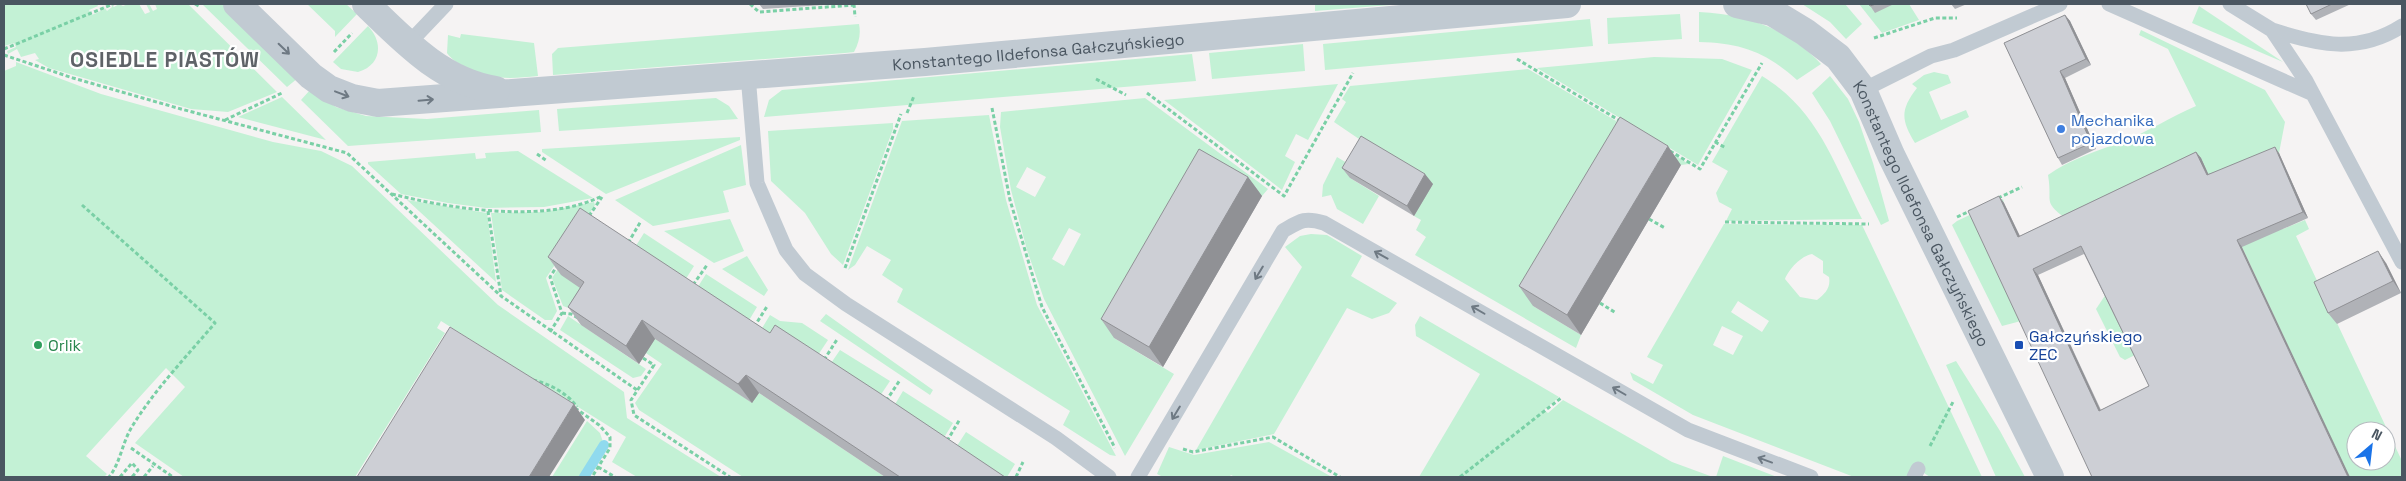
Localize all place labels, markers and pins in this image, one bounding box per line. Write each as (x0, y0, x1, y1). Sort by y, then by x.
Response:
place label: Mechanika pojazdowa (2071, 110, 2154, 149)
marker: Mechanika pojazdowa (2055, 123, 2067, 135)
place label: Gałczyńskiego ZEC (2029, 326, 2142, 365)
place label: Orlik (48, 335, 82, 356)
marker: Orlik (32, 339, 44, 351)
marker: Gałczyńskiego ZEC (2013, 339, 2025, 351)

